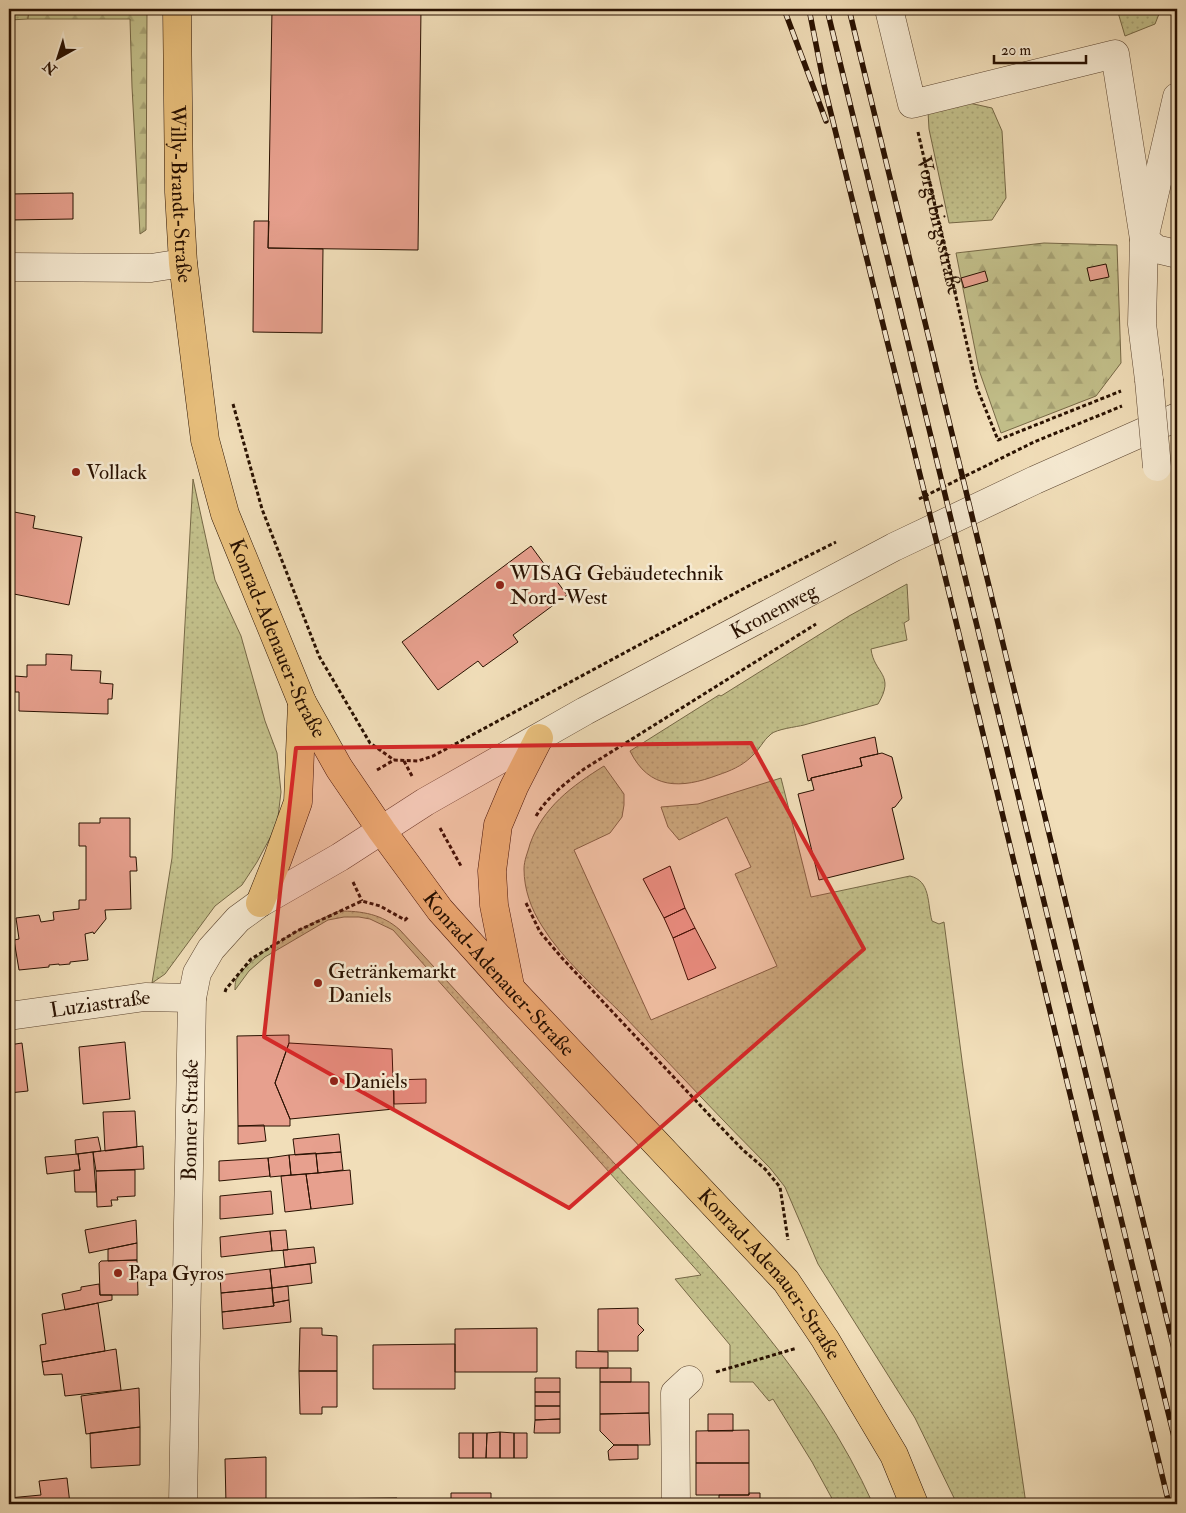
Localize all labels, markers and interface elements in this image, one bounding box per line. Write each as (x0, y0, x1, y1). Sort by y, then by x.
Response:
north arrow (32, 32, 82, 82)
scale bar (994, 32, 1086, 64)
text: 20 m (1001, 41, 1031, 60)
text: N (40, 57, 61, 79)
street label: Willy-Brandt-Straße (165, 104, 199, 285)
street label: Vorgebirgsstraße (910, 153, 969, 298)
place label: Vollack (86, 459, 147, 486)
marker: Vollack (70, 466, 82, 478)
street label: Konrad-Adenauer-Straße (223, 534, 333, 743)
place label: WISAG Gebäudetechnik Nord-West (509, 560, 724, 611)
street label: Kronenweg (725, 576, 822, 645)
marker: WISAG Gebäudetechnik Nord-West (494, 579, 506, 591)
street label: Konrad-Adenauer-Straße (417, 886, 581, 1062)
place label: Getränkemarkt Daniels (328, 958, 457, 1009)
marker: Getränkemarkt Daniels (312, 977, 324, 989)
street label: Luziastraße (48, 983, 151, 1024)
street label: Bonner Straße (175, 1059, 204, 1181)
place label: Daniels (344, 1068, 407, 1095)
marker: Daniels (328, 1075, 340, 1087)
street label: Konrad-Adenauer-Straße (692, 1182, 848, 1365)
place label: Papa Gyros (128, 1260, 224, 1287)
marker: Papa Gyros (112, 1267, 124, 1279)

